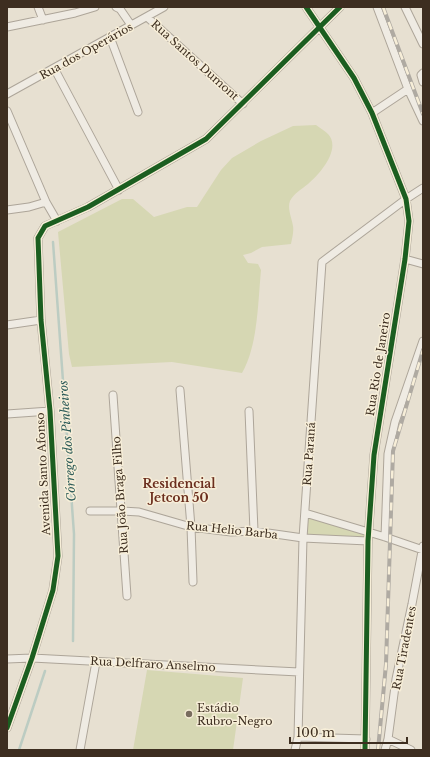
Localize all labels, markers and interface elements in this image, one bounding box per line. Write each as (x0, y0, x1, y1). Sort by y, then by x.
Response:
street label: Rua Santos Dumont (148, 17, 242, 104)
street label: Rua dos Operários (37, 20, 135, 82)
street label: Rua Rio de Janeiro (363, 311, 393, 417)
water label: Córrego dos Pinheiros (55, 380, 79, 502)
street label: Avenida Santo Afonso (33, 412, 53, 537)
street label: Rua Paraná (300, 421, 318, 486)
street label: Rua João Braga Filho (109, 436, 131, 554)
district label: Residencial Jetcon 50 (143, 476, 216, 505)
street label: Rua Helio Barba (185, 518, 279, 542)
street label: Rua Tiradentes (389, 605, 419, 691)
street label: Rua Delfraro Anselmo (90, 654, 216, 674)
place label: Estádio Rubro-Negro (197, 701, 272, 728)
marker: Estádio Rubro-Negro (184, 709, 194, 719)
scale bar (290, 719, 407, 745)
text: 100 m (296, 725, 335, 740)

